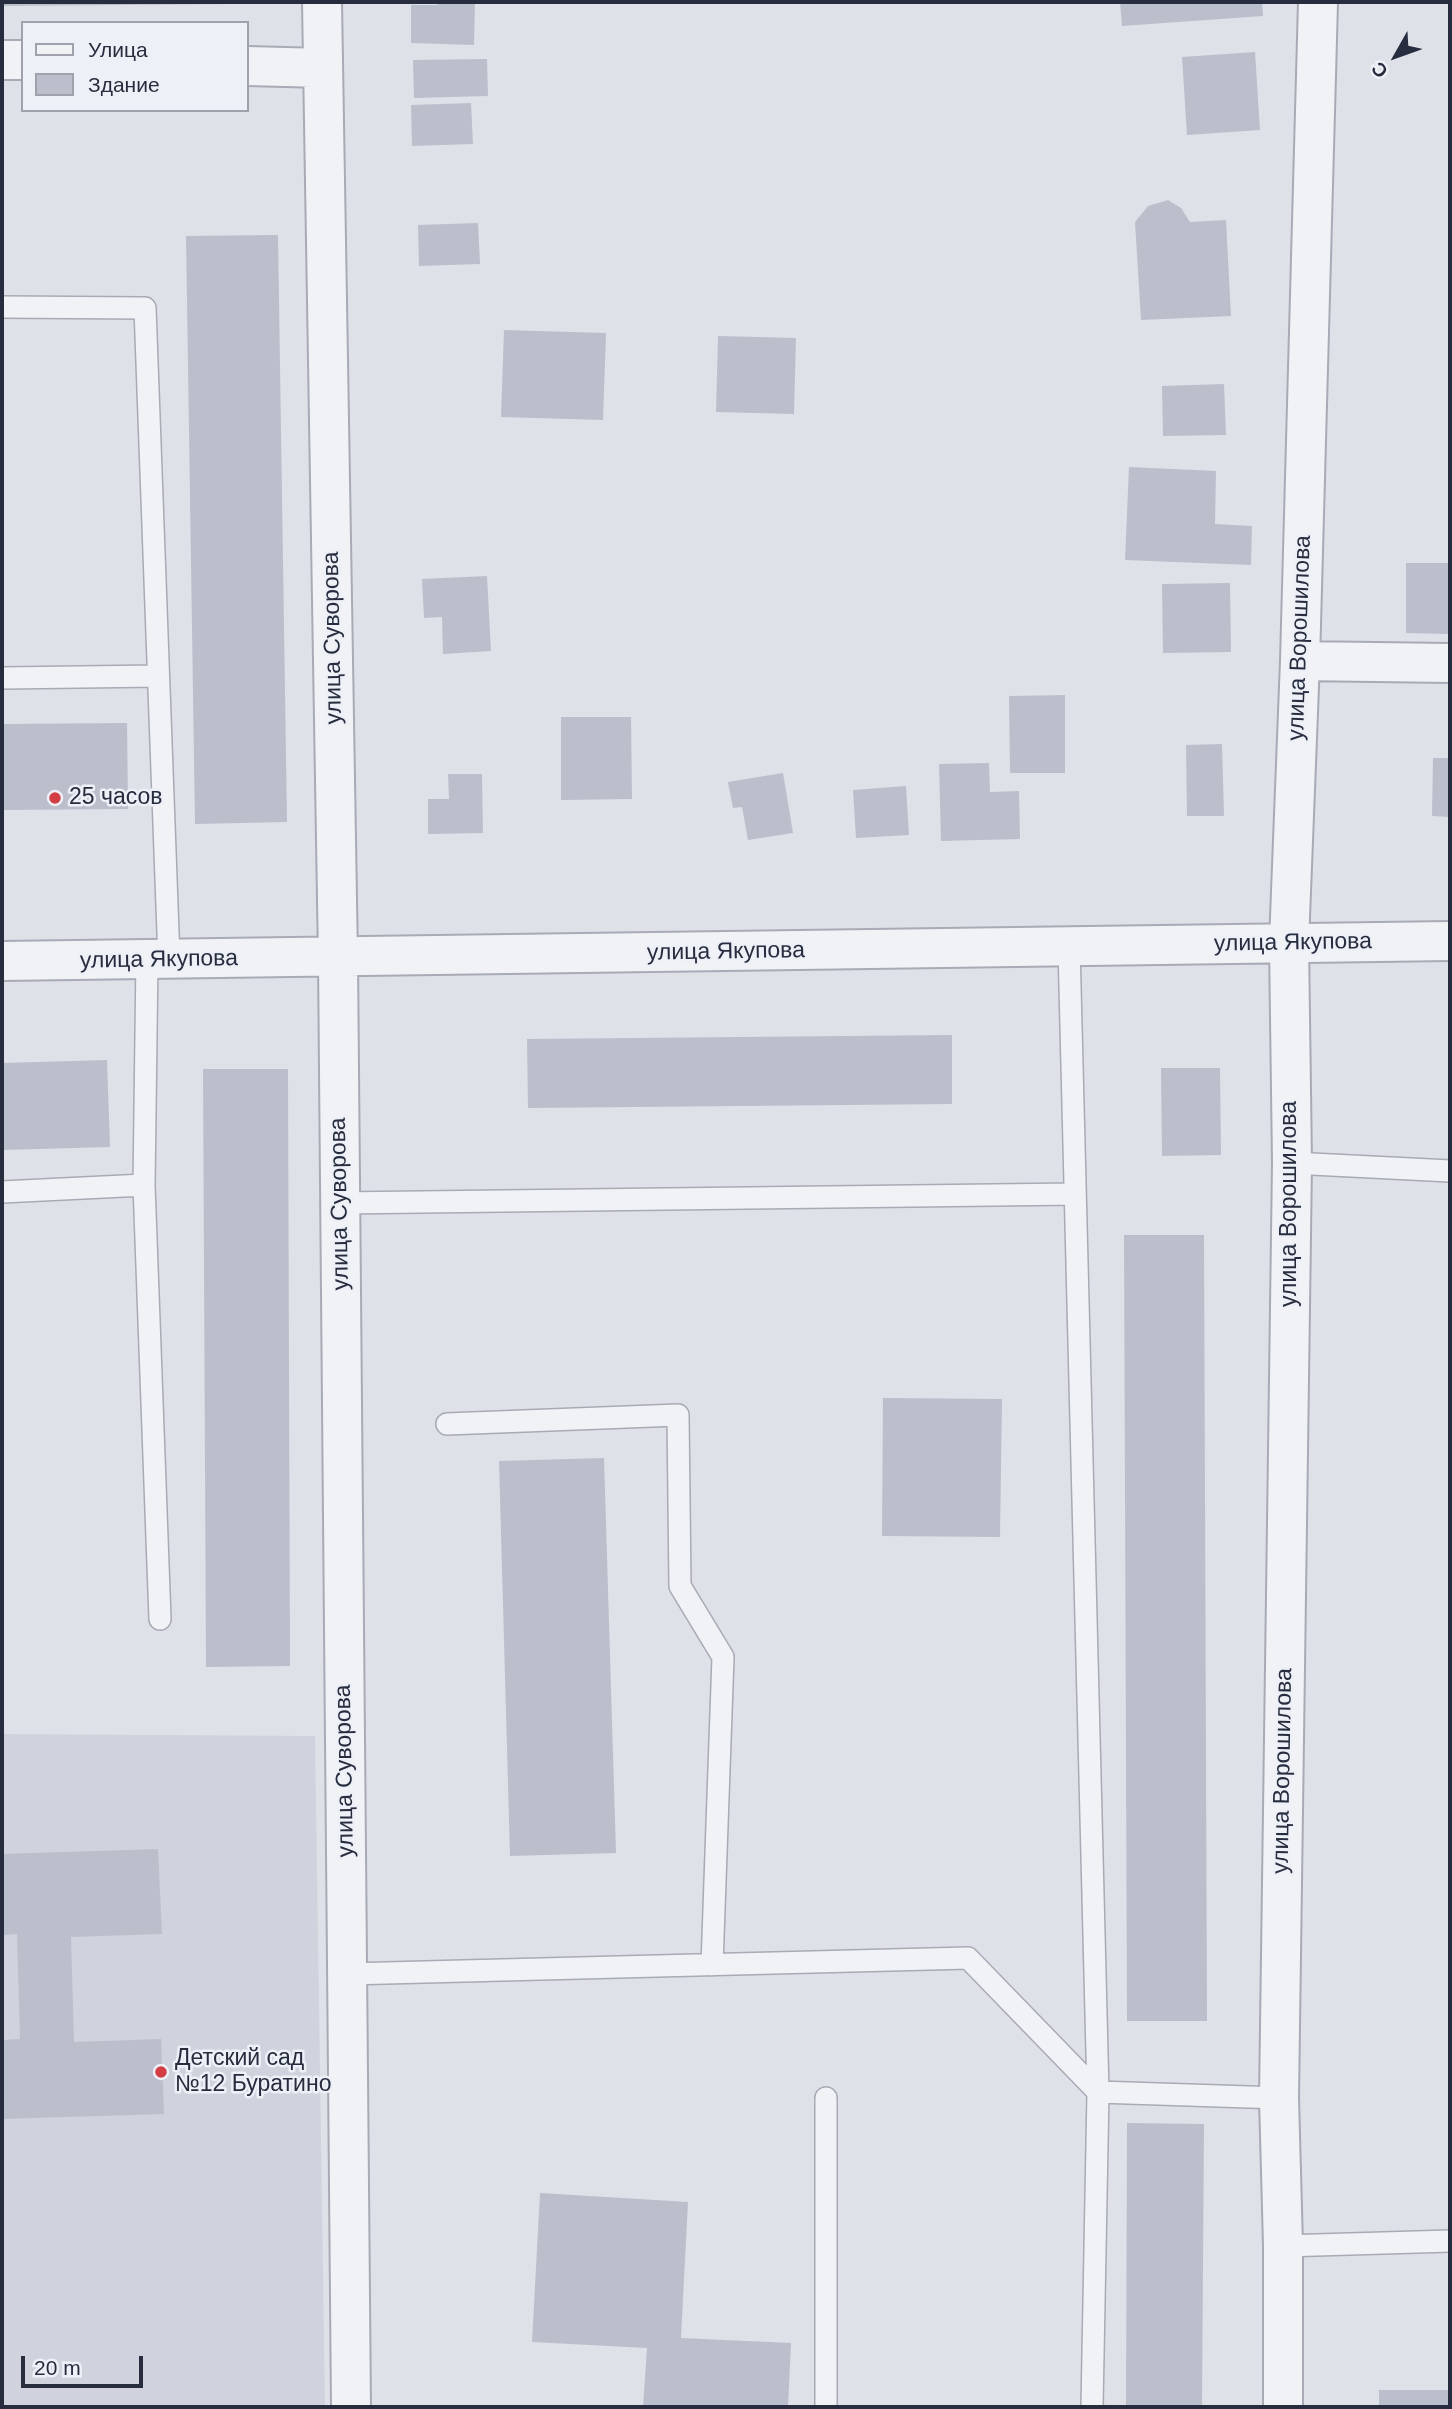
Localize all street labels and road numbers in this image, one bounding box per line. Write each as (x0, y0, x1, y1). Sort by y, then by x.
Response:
street label: улица Ворошилова (1283, 535, 1317, 741)
street label: улица Суворова (318, 551, 348, 725)
street label: улица Якупова (1214, 928, 1372, 958)
street label: улица Якупова (647, 937, 805, 967)
street label: улица Якупова (80, 945, 238, 975)
street label: улица Ворошилова (1276, 1101, 1304, 1307)
street label: улица Суворова (325, 1117, 355, 1291)
street label: улица Ворошилова (1267, 1668, 1299, 1874)
street label: улица Суворова (330, 1684, 360, 1858)

